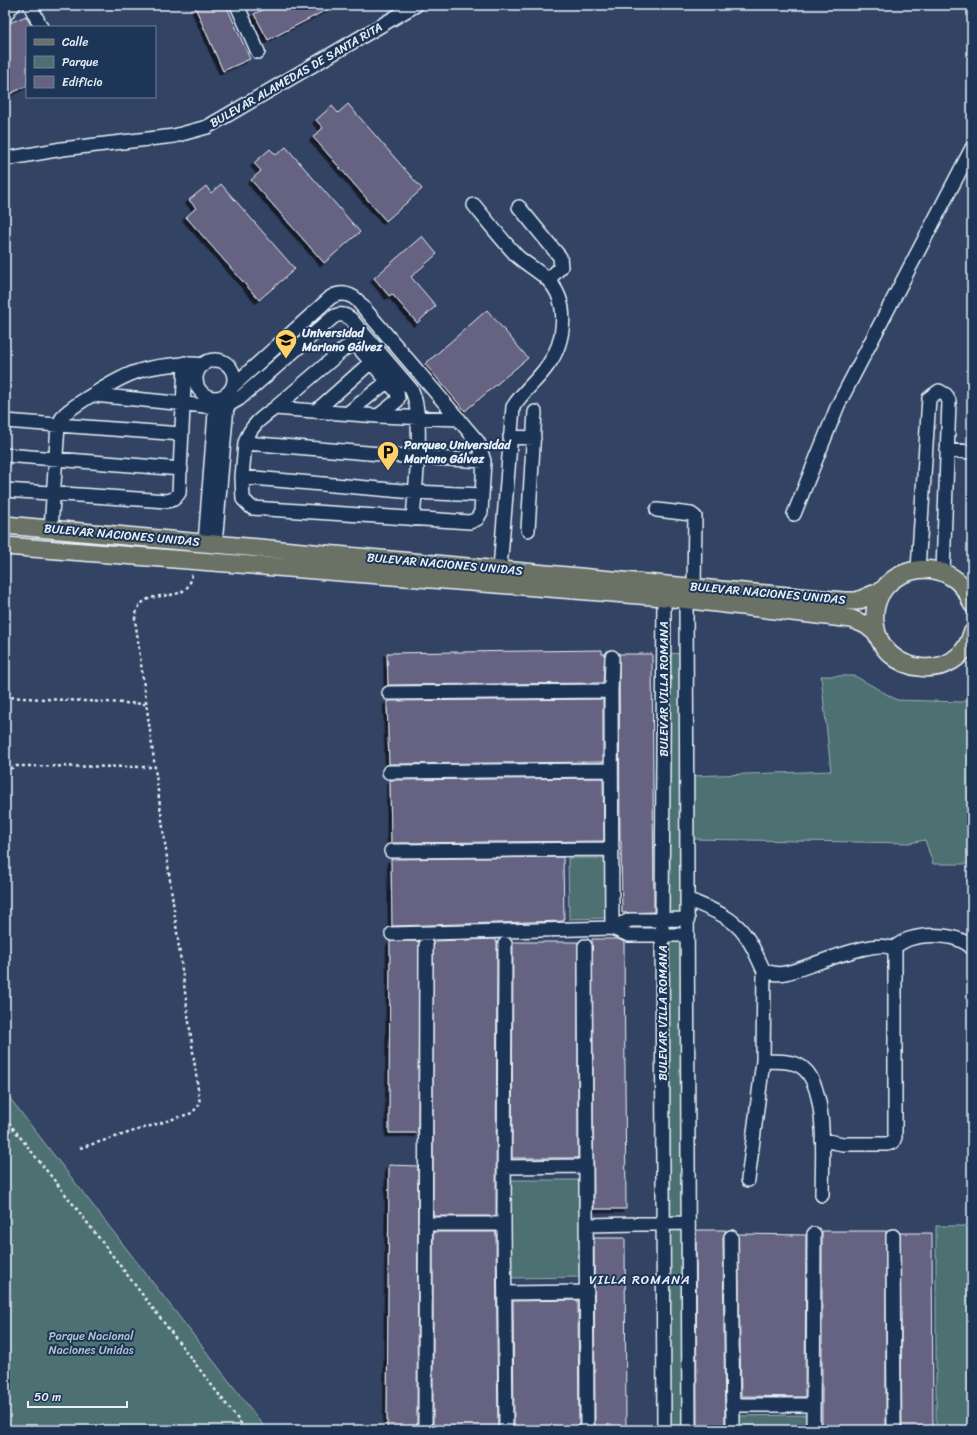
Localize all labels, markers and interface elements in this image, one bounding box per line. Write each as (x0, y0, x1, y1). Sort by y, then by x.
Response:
street label: BULEVAR ALAMEDAS DE SANTA RITA (206, 16, 387, 134)
legend (26, 26, 156, 98)
text: Calle (62, 31, 89, 53)
text: Parque (62, 51, 99, 73)
text: Edificio (62, 71, 102, 93)
place label: Universidad Mariano Gálvez (301, 322, 383, 358)
school or university icon: Universidad Mariano Gálvez (273, 327, 299, 360)
place label: Parqueo Universidad Mariano Gálvez (403, 434, 512, 470)
parking icon: Parqueo Universidad Mariano Gálvez (375, 439, 401, 472)
street label: BULEVAR NACIONES UNIDAS (43, 517, 201, 553)
street label: BULEVAR NACIONES UNIDAS (366, 546, 524, 582)
street label: BULEVAR NACIONES UNIDAS (689, 575, 847, 611)
street label: BULEVAR VILLA ROMANA (653, 621, 675, 757)
street label: BULEVAR VILLA ROMANA (652, 945, 674, 1081)
district label: VILLA ROMANA (589, 1268, 691, 1291)
park label: Parque Nacional Naciones Unidas (48, 1325, 134, 1361)
scale bar (28, 1383, 127, 1409)
text: 50 m (34, 1386, 61, 1408)

